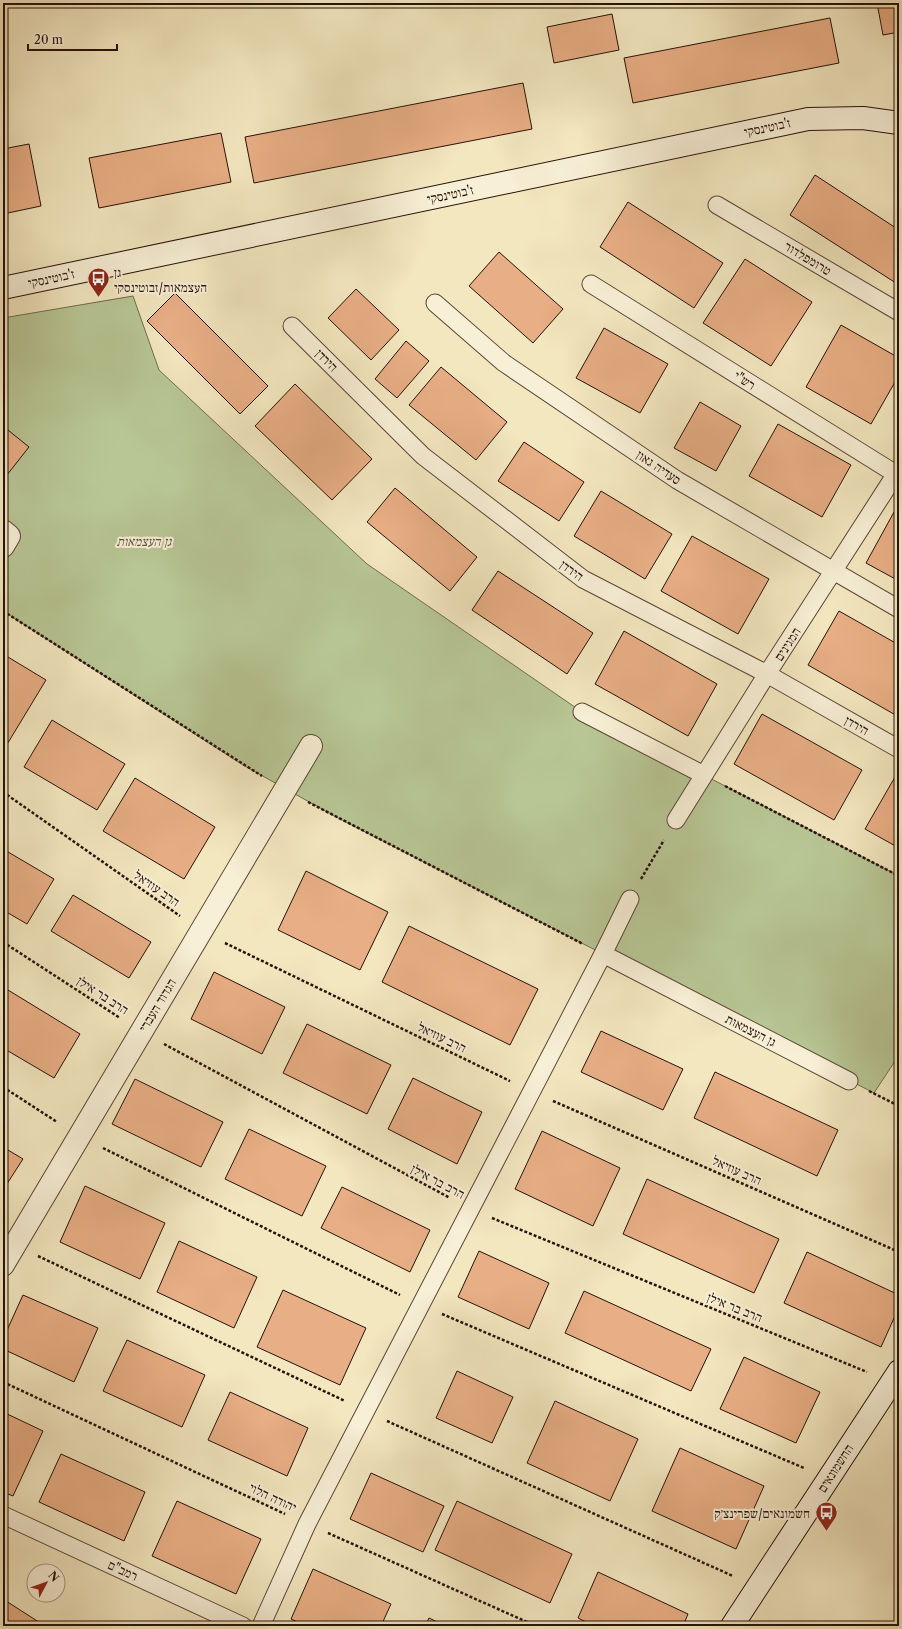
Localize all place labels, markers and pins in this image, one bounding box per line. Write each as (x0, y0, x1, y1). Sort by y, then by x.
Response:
place label: גן העצמאות/זבוטינסקי (114, 264, 207, 295)
bus stop icon: גן העצמאות/זבוטינסקי (86, 266, 112, 299)
bus stop icon: חשמונאים/שפרינצ׳ק (813, 1500, 839, 1533)
place label: חשמונאים/שפרינצ׳ק (714, 1505, 810, 1521)

